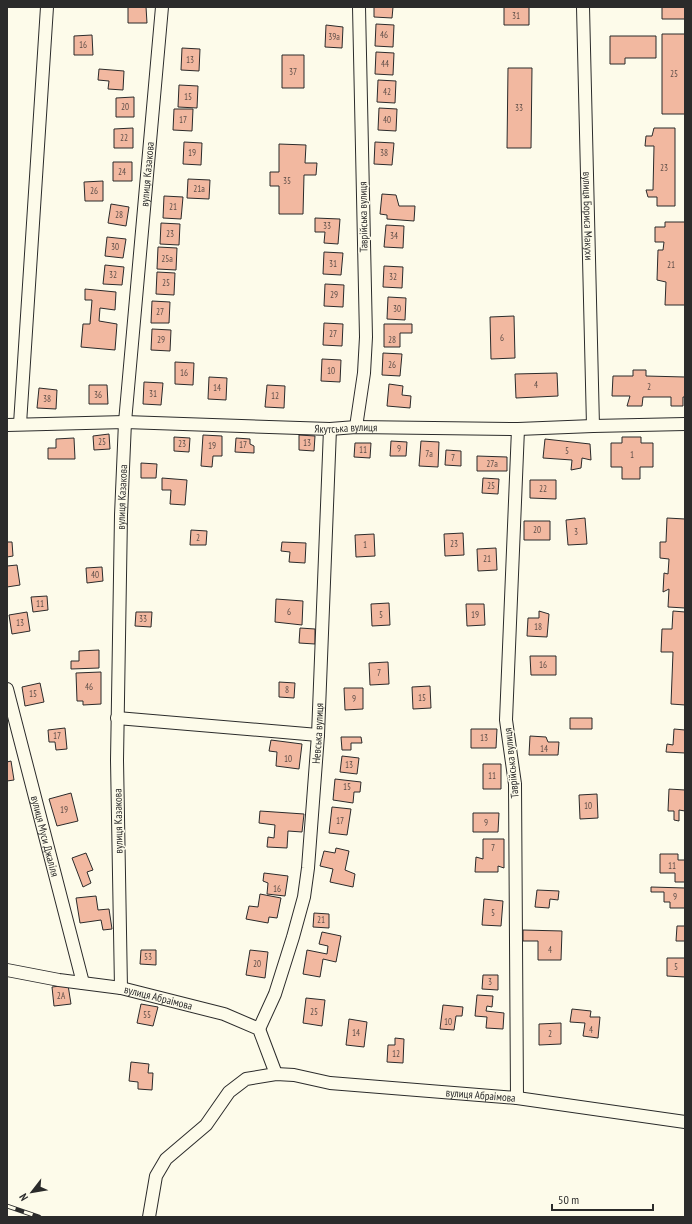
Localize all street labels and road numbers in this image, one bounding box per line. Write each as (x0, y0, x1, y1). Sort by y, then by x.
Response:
street label: вулиця Казакова (137, 141, 157, 207)
street label: вулиця Бориса Макухи (580, 172, 596, 260)
street label: Таврійська вулиця (355, 182, 371, 252)
street label: Якутська вулиця (314, 420, 377, 436)
street label: вулиця Казакова (114, 464, 130, 530)
street label: Невська вулиця (309, 703, 326, 764)
street label: Таврійська вулиця (500, 727, 522, 799)
street label: вулиця Казакова (110, 788, 126, 854)
street label: вулиця Муси Джаліля (28, 794, 62, 878)
street label: вулиця Абраімова (123, 982, 194, 1013)
street label: вулиця Абраімова (445, 1085, 516, 1105)

